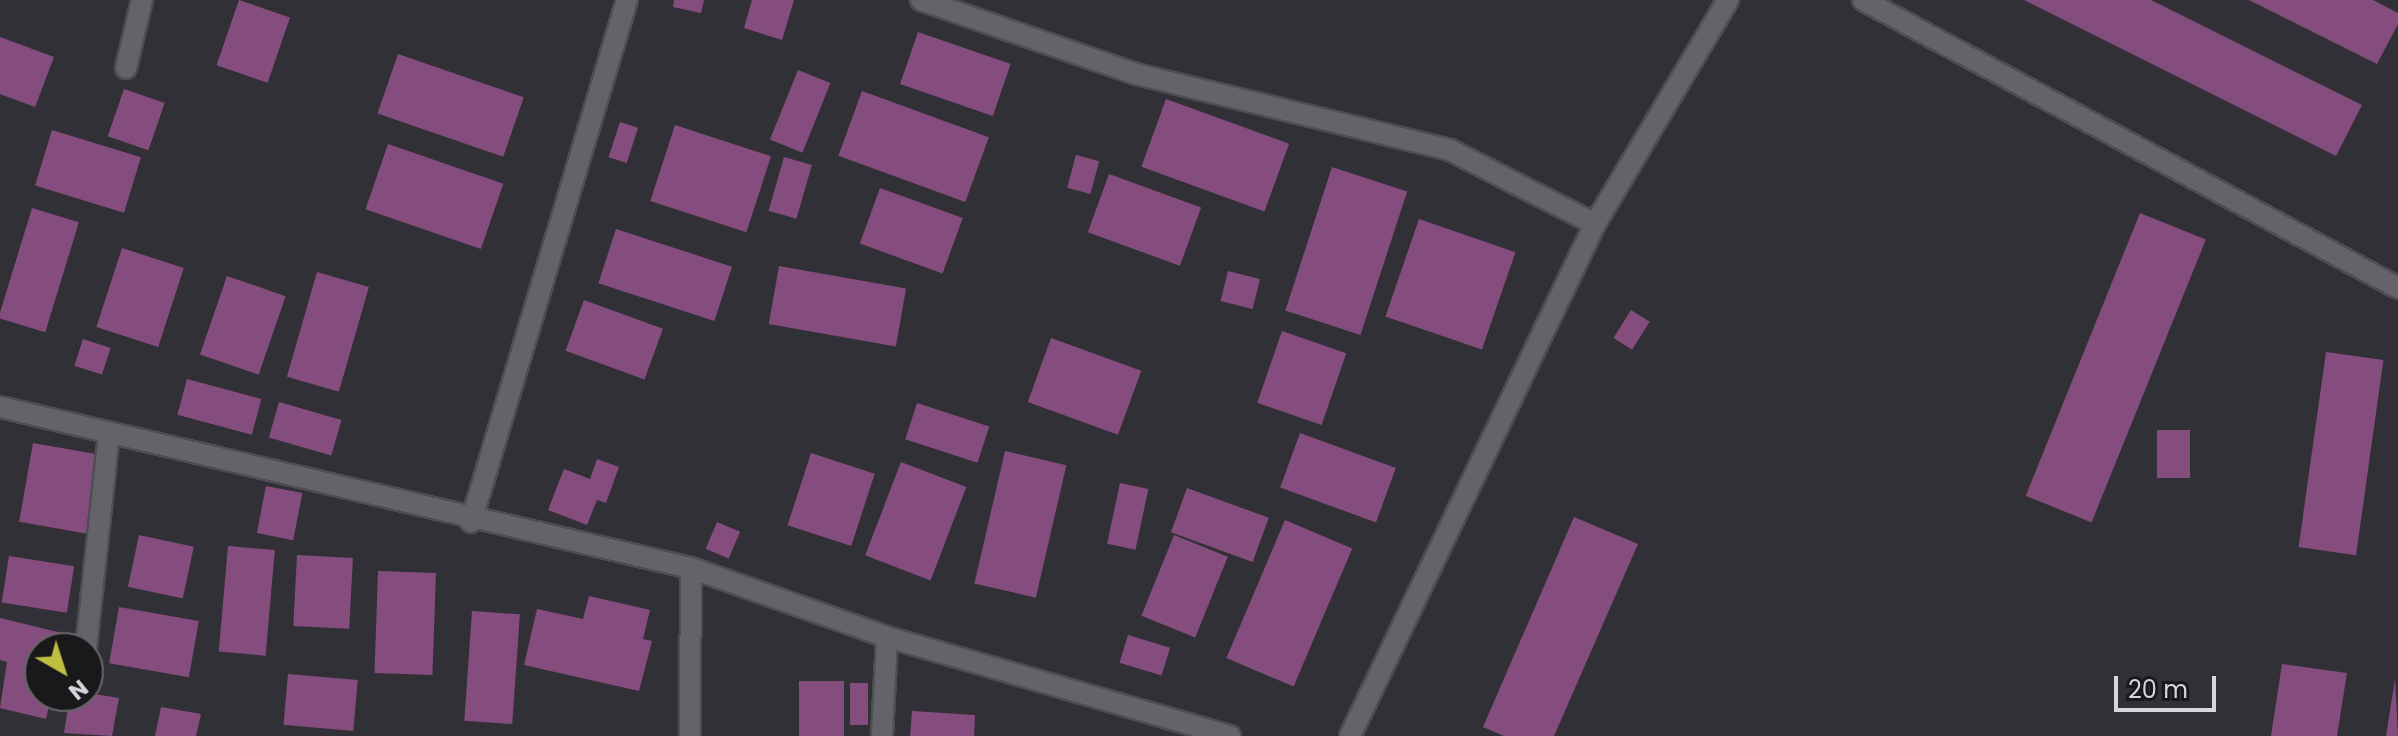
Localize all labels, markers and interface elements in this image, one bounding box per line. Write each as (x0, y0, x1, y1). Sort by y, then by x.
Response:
north arrow (24, 632, 104, 712)
scale bar (2118, 660, 2220, 710)
text: N (62, 672, 94, 707)
text: 20 m (2128, 673, 2188, 706)

